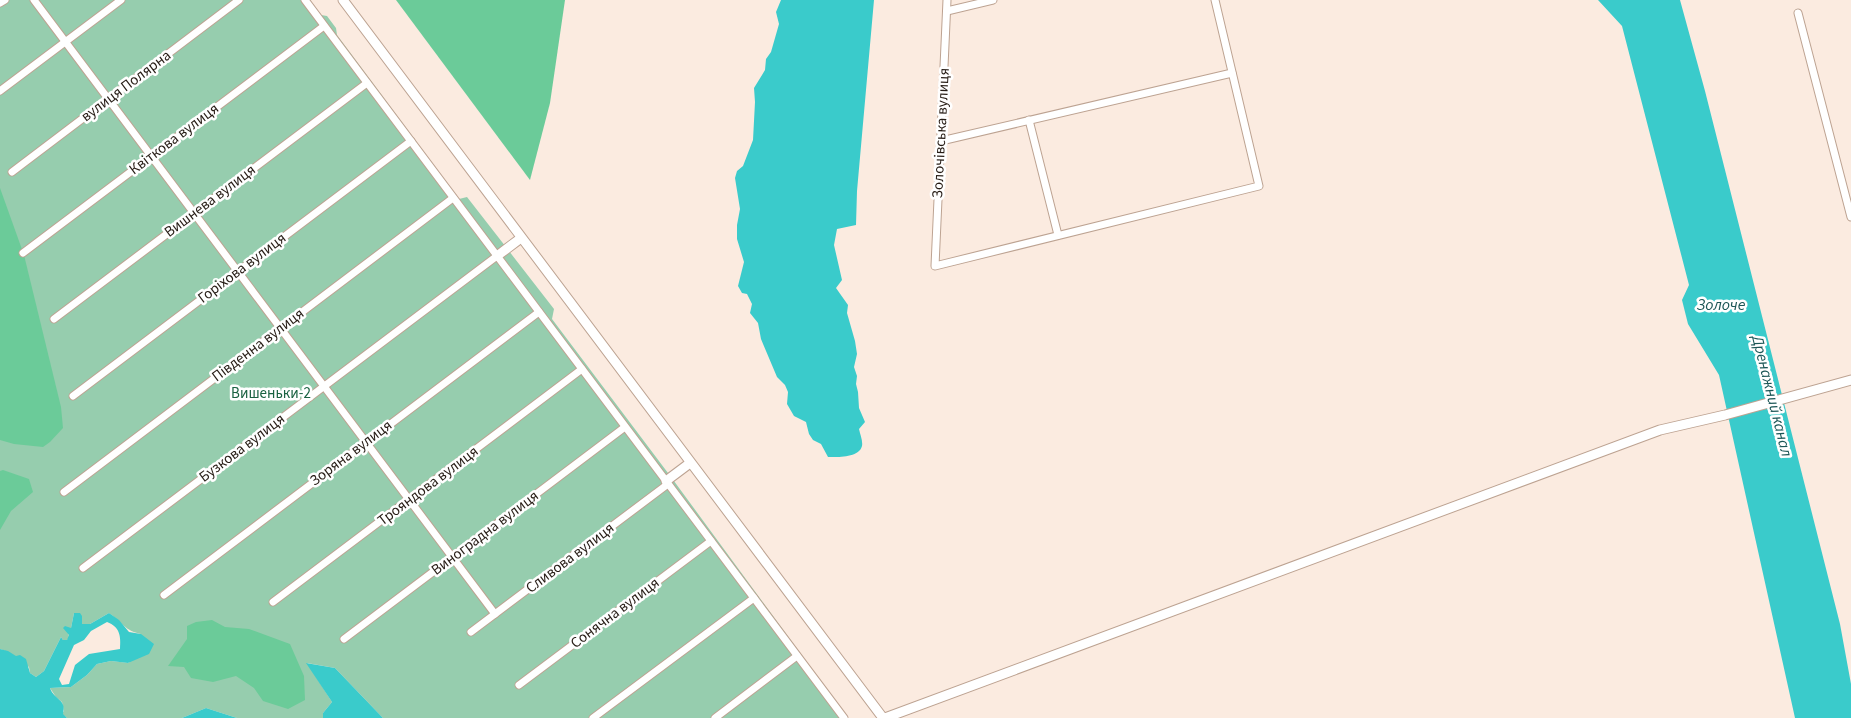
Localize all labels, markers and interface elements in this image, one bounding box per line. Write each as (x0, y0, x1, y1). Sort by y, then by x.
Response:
street label: вулиця Полярна (77, 45, 175, 127)
street label: Золочівська вулиця (927, 67, 955, 199)
street label: Квіткова вулиця (125, 98, 223, 180)
street label: Вишнева вулиця (160, 160, 260, 242)
street label: Горіхова вулиця (193, 228, 291, 308)
water label: Золоче (1697, 294, 1746, 316)
street label: Південна вулиця (207, 303, 309, 387)
water label: Дренажний канал (1746, 332, 1798, 459)
park label: Вишеньки-2 (231, 383, 311, 404)
street label: Бузкова вулиця (195, 409, 289, 487)
street label: Зоряна вулиця (305, 415, 397, 491)
street label: Трояндова вулиця (373, 441, 483, 531)
street label: Виноградна вулиця (427, 486, 543, 580)
street label: Сливова вулиця (521, 518, 619, 598)
street label: Сонячна вулиця (566, 573, 664, 653)

